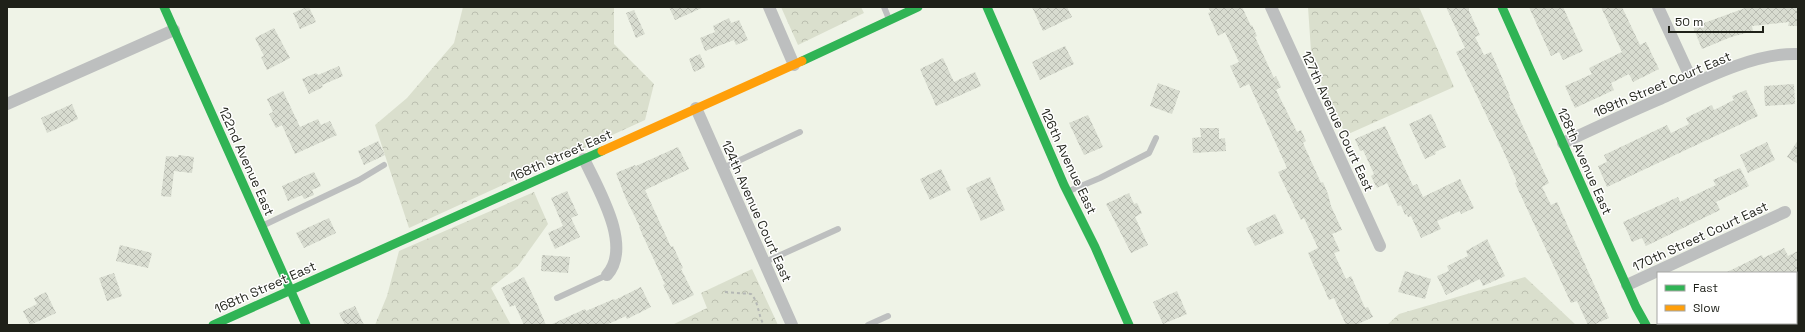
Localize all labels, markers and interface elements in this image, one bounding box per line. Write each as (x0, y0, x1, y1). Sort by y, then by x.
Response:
scale bar (1669, 8, 1763, 34)
text: 50 m (1675, 14, 1703, 30)
street label: 127th Avenue Court East (1298, 48, 1378, 194)
street label: 169th Street Court East (1591, 48, 1734, 121)
street label: 122nd Avenue East (215, 104, 278, 218)
street label: 126th Avenue East (1037, 105, 1101, 217)
street label: 128th Avenue East (1553, 105, 1616, 217)
street label: 168th Street East (508, 125, 615, 185)
street label: 124th Avenue Court East (718, 138, 796, 285)
street label: 170th Street Court East (1630, 198, 1771, 275)
street label: 168th Street East (212, 257, 319, 317)
legend (1657, 272, 1797, 324)
text: Fast (1693, 280, 1718, 296)
text: Slow (1693, 300, 1720, 316)

